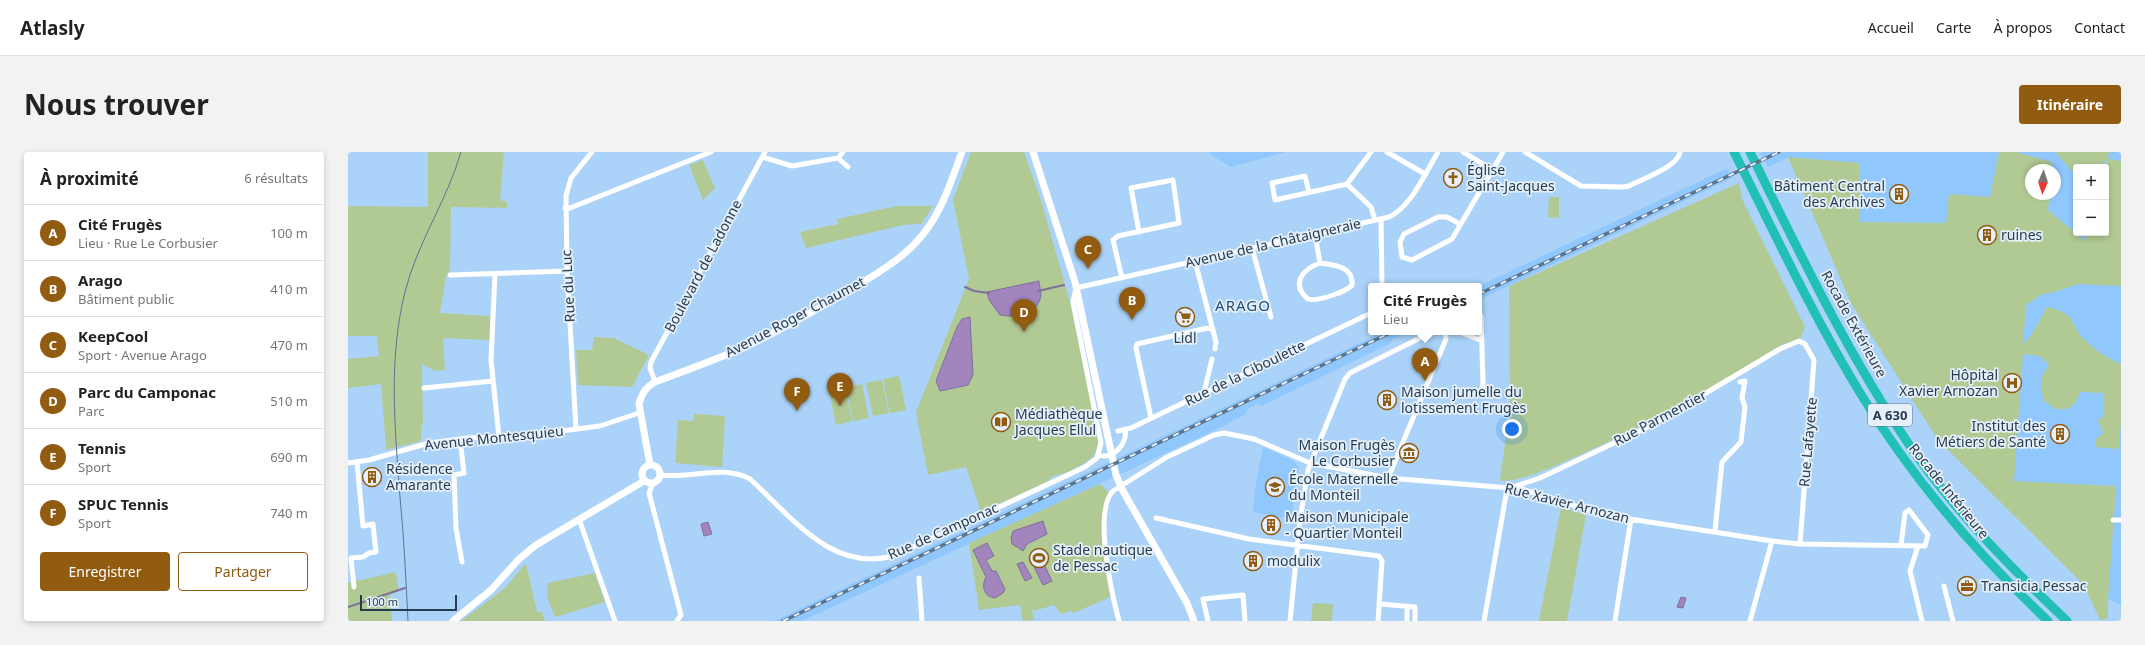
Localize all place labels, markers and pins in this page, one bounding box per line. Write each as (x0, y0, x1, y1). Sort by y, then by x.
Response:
place label: Église Saint-Jacques (1467, 160, 1555, 195)
church icon: Église Saint-Jacques (1442, 167, 1464, 189)
place label: Bâtiment Central des Archives (1774, 176, 1885, 211)
building icon: Bâtiment Central des Archives (1888, 183, 1910, 205)
building icon: ruines (1976, 224, 1998, 246)
place label: ruines (2001, 225, 2043, 244)
pin: C (1075, 236, 1101, 269)
pin: B (1119, 287, 1145, 320)
pin: D (1011, 299, 1037, 332)
supermarket icon: Lidl (1174, 306, 1196, 328)
place label: Lidl (1173, 328, 1197, 347)
pin: A (1412, 348, 1438, 381)
place label: Hôpital Xavier Arnozan (1899, 365, 1998, 400)
hospital icon: Hôpital Xavier Arnozan (2001, 372, 2023, 394)
pin: E (827, 373, 853, 406)
pin: F (784, 378, 810, 411)
place label: Maison jumelle du lotissement Frugès (1401, 382, 1527, 417)
building icon: Maison jumelle du lotissement Frugès (1376, 389, 1398, 411)
place label: Médiathèque Jacques Ellul (1013, 404, 1103, 439)
library icon: Médiathèque Jacques Ellul (990, 411, 1012, 433)
place label: Institut des Métiers de Santé (1935, 416, 2046, 451)
building icon: Institut des Métiers de Santé (2049, 423, 2071, 445)
place label: Maison Frugès Le Corbusier (1298, 435, 1395, 470)
museum icon: Maison Frugès Le Corbusier (1398, 442, 1420, 464)
place label: Résidence Amarante (386, 459, 453, 494)
building icon: Résidence Amarante (361, 466, 383, 488)
place label: École Maternelle du Monteil (1289, 469, 1398, 504)
school or university icon: École Maternelle du Monteil (1264, 476, 1286, 498)
place label: Maison Municipale - Quartier Monteil (1285, 507, 1409, 542)
building icon: Maison Municipale - Quartier Monteil (1260, 514, 1282, 536)
place label: Stade nautique de Pessac (1053, 540, 1153, 575)
sports icon: Stade nautique de Pessac (1028, 547, 1050, 569)
building icon: modulix (1242, 550, 1264, 572)
place label: modulix (1267, 551, 1321, 570)
office icon: Transicia Pessac (1956, 575, 1978, 597)
place label: Transicia Pessac (1981, 576, 2087, 595)

